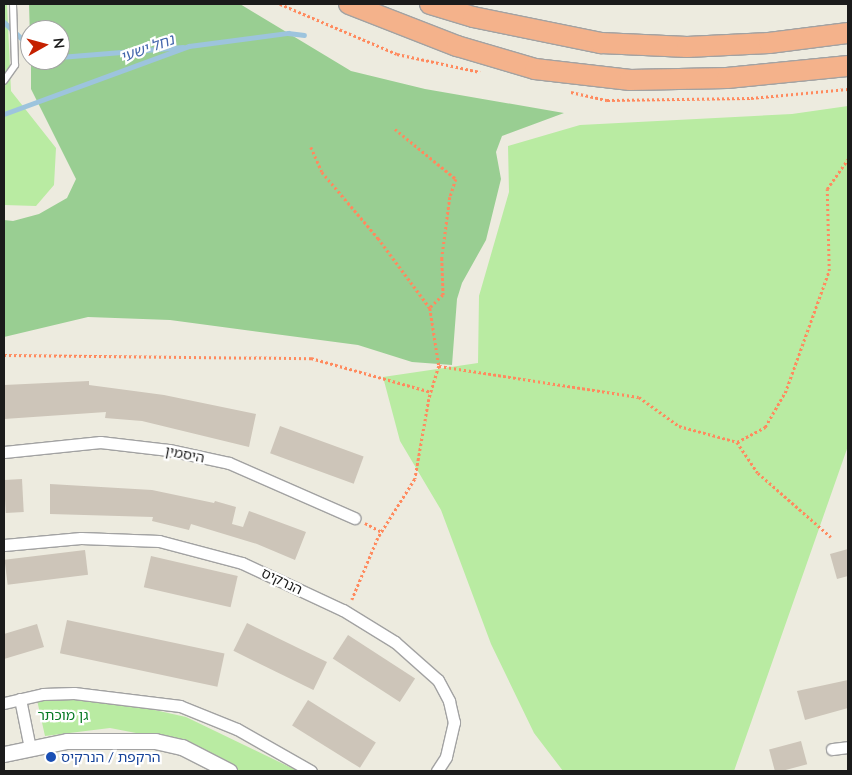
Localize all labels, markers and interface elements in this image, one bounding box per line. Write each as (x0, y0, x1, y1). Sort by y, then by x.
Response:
north arrow (20, 20, 70, 70)
water label: נחל ישעי (118, 30, 176, 66)
text: N (50, 37, 68, 50)
street label: היסמין (164, 442, 206, 466)
street label: הנרקיס (259, 564, 305, 598)
park label: גן מוכתר (37, 707, 89, 723)
place label: הרקפת / הנרקיס (61, 749, 161, 765)
marker: הרקפת / הנרקיס (45, 751, 57, 763)

